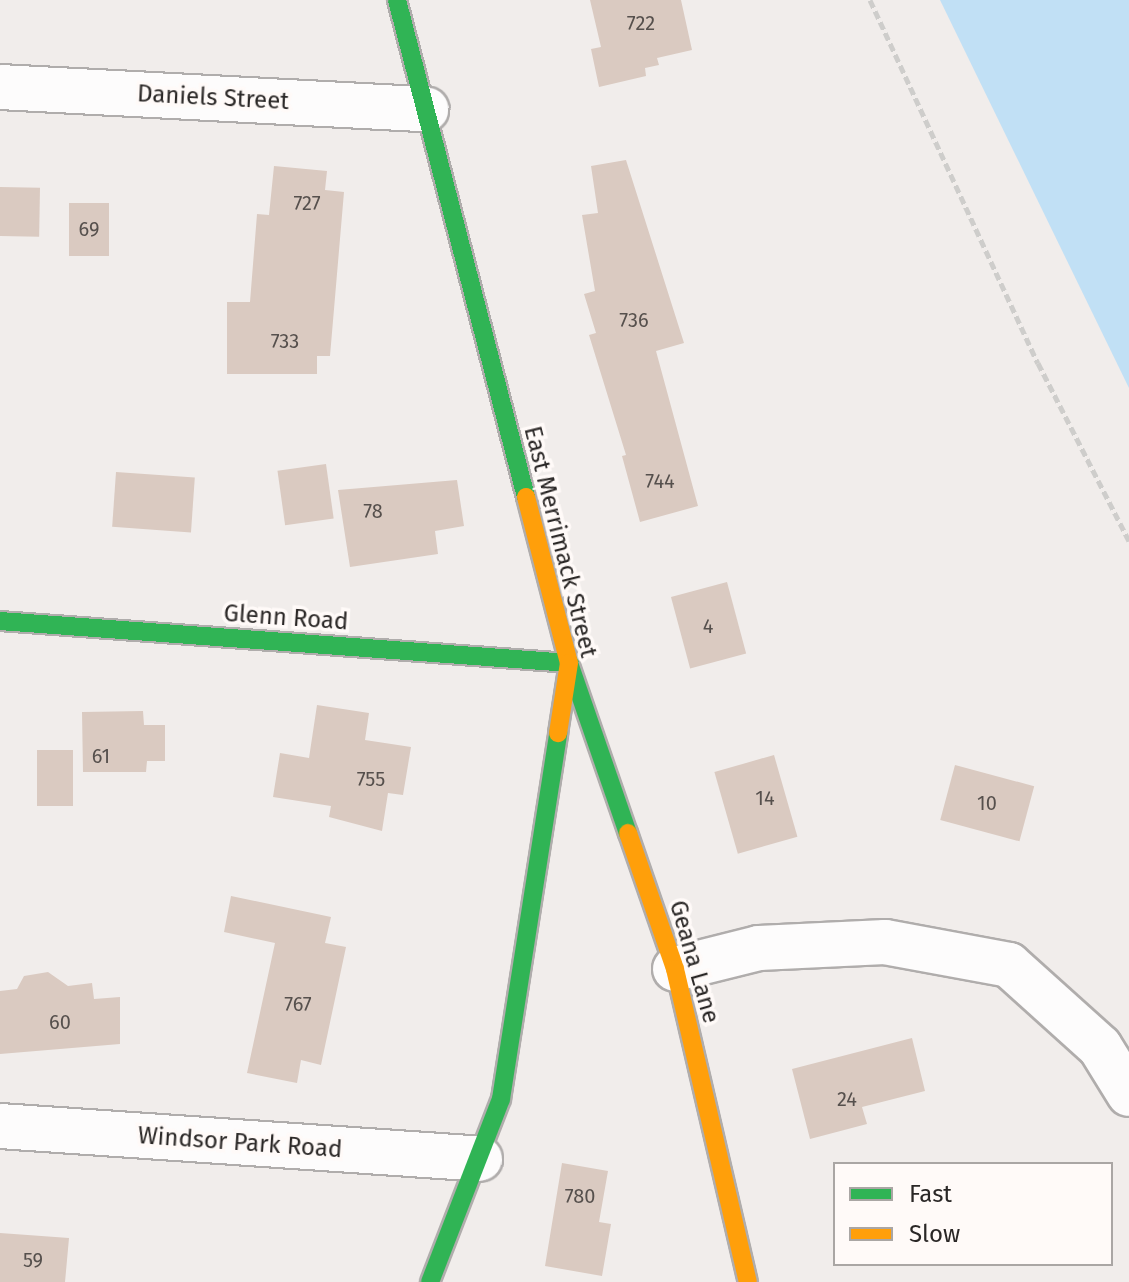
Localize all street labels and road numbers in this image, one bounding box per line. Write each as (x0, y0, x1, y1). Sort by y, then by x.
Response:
street label: Daniels Street (136, 80, 290, 116)
street label: East Merrimack Street (517, 423, 603, 661)
street label: Glenn Road (223, 599, 349, 637)
street label: Geana Lane (663, 897, 725, 1027)
street label: Windsor Park Road (137, 1121, 343, 1165)

